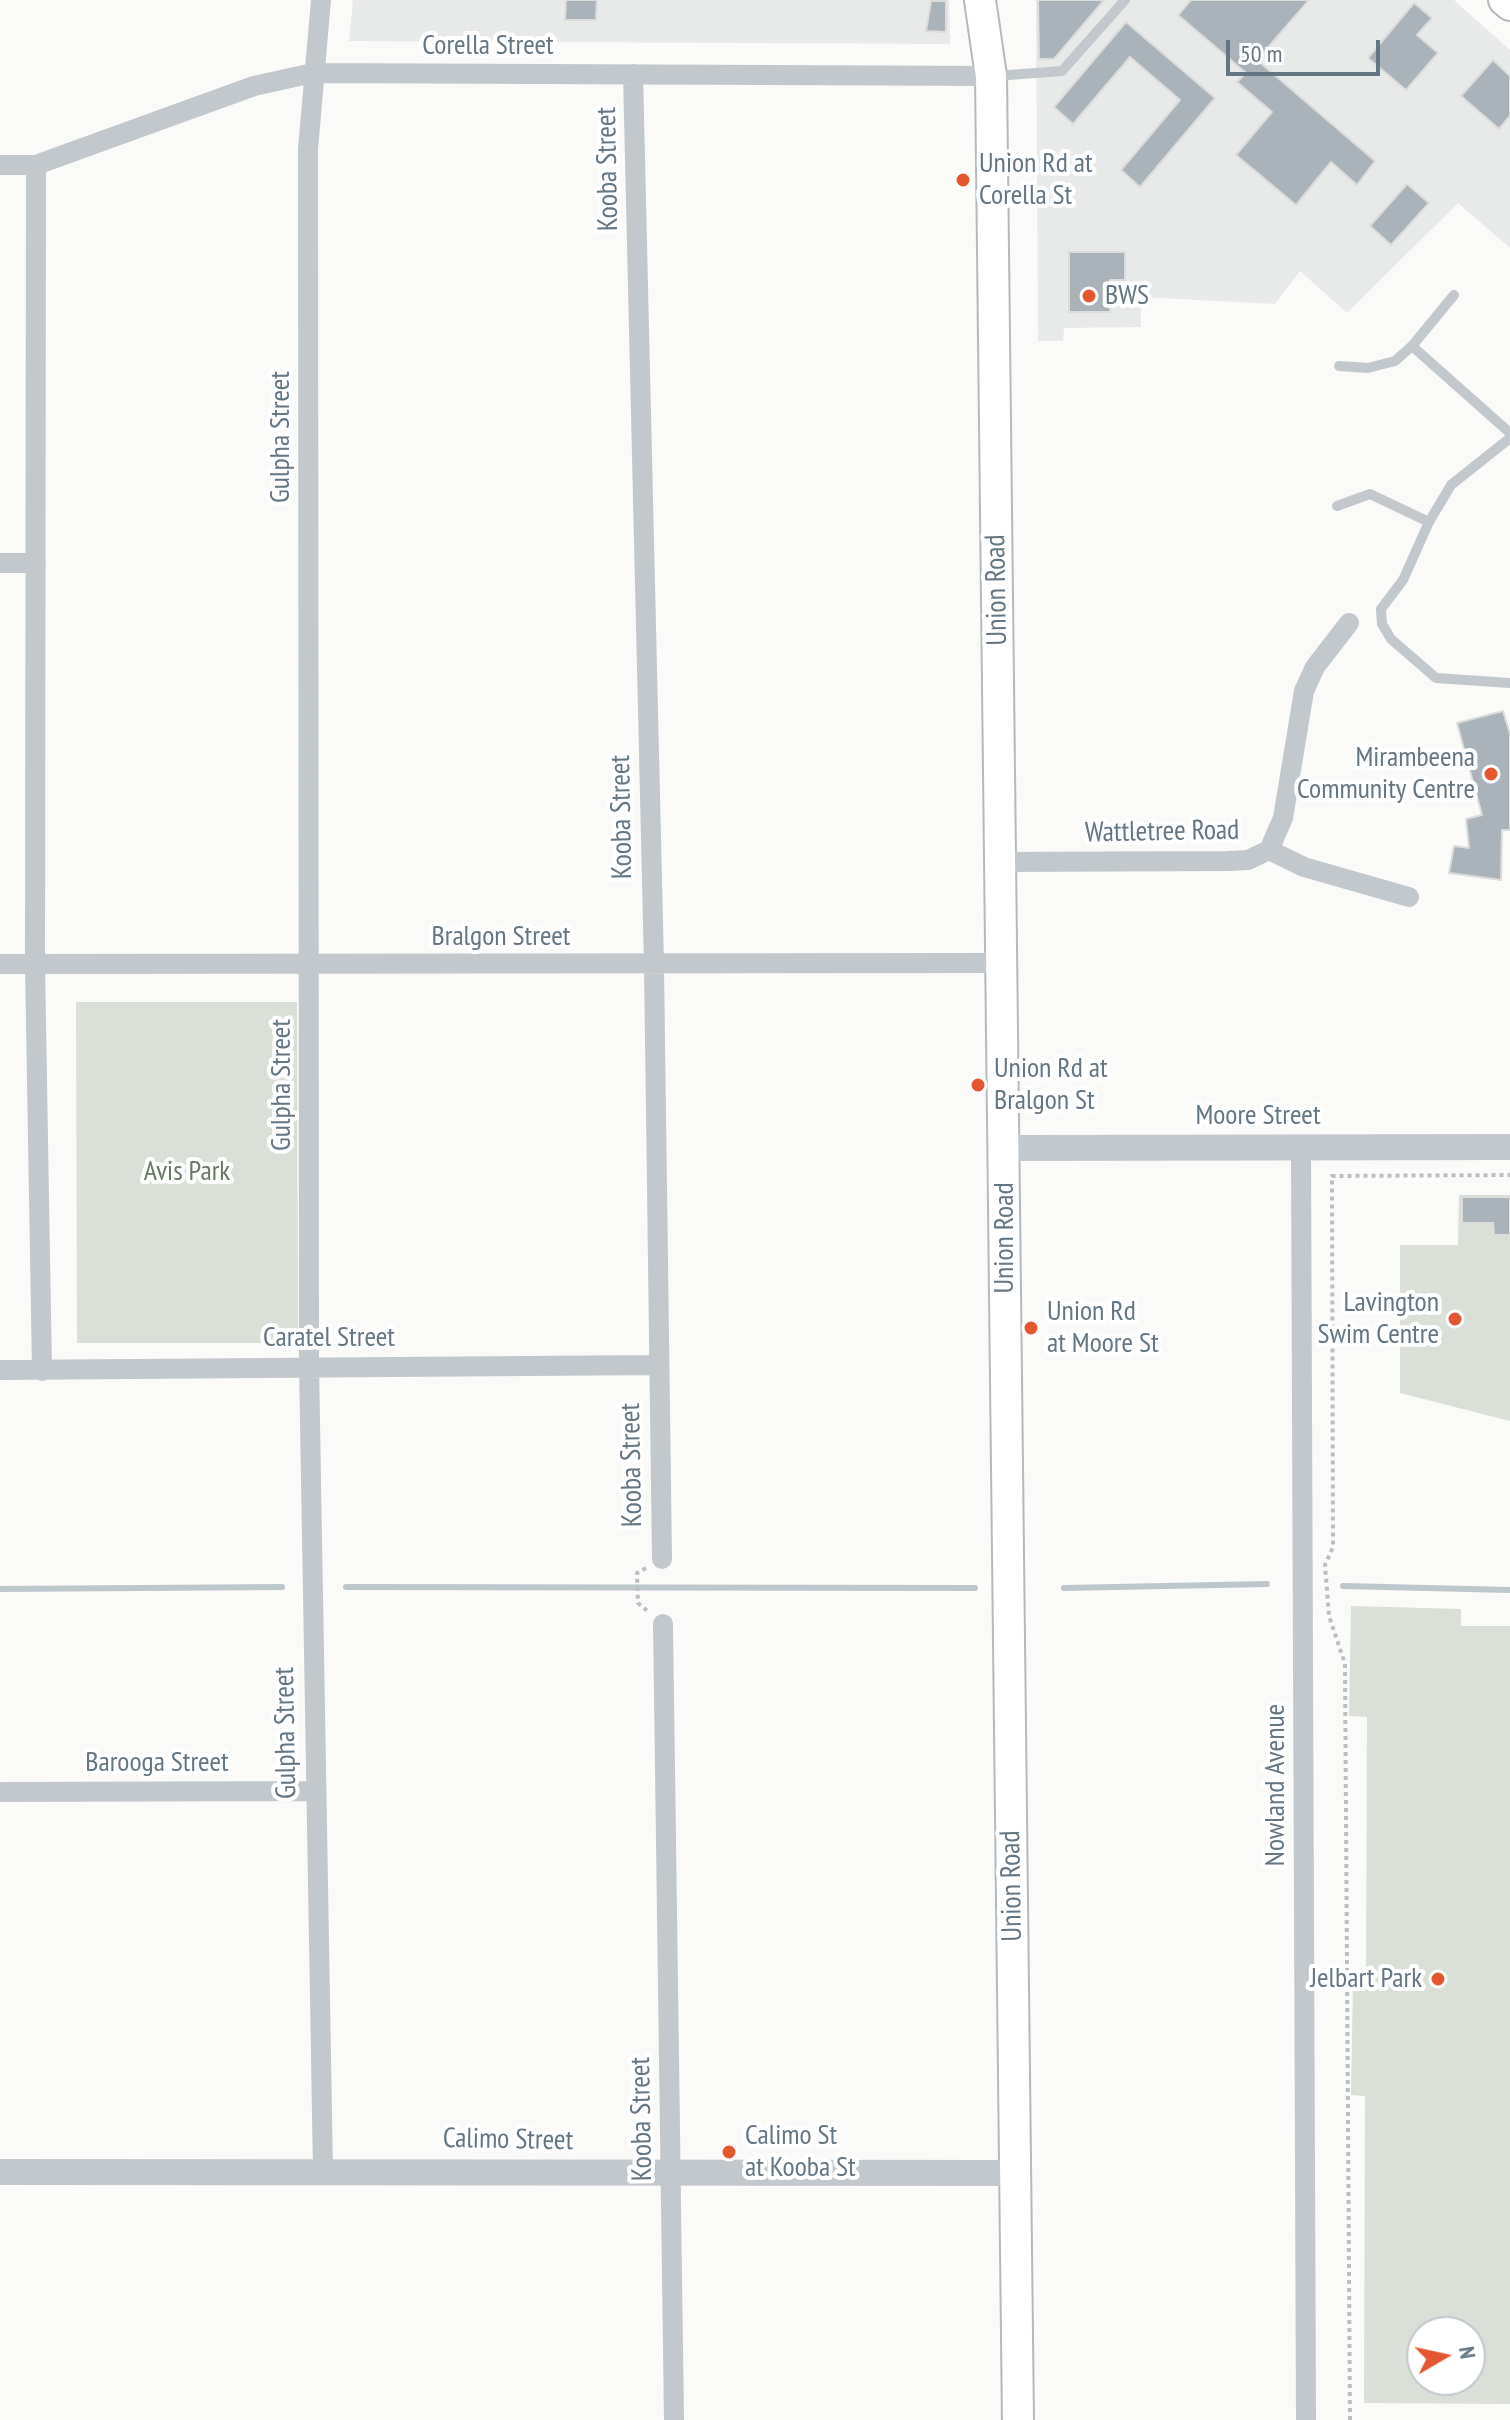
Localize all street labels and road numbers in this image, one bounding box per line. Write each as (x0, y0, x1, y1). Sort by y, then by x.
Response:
street label: Corella Street (422, 29, 554, 63)
street label: Kooba Street (590, 107, 626, 231)
street label: Gulpha Street (264, 371, 298, 503)
street label: Union Road (979, 534, 1015, 646)
street label: Kooba Street (604, 755, 640, 879)
street label: Wattletree Road (1084, 814, 1240, 850)
street label: Bralgon Street (432, 920, 570, 954)
street label: Gulpha Street (265, 1019, 299, 1151)
street label: Moore Street (1195, 1099, 1321, 1133)
street label: Union Road (988, 1182, 1022, 1294)
street label: Caratel Street (263, 1321, 395, 1355)
street label: Kooba Street (614, 1403, 650, 1527)
street label: Gulpha Street (268, 1667, 304, 1799)
street label: Nowland Avenue (1259, 1704, 1293, 1866)
street label: Barooga Street (85, 1746, 229, 1780)
street label: Union Road (994, 1830, 1030, 1942)
street label: Kooba Street (624, 2057, 660, 2181)
street label: Calimo Street (442, 2122, 574, 2158)

